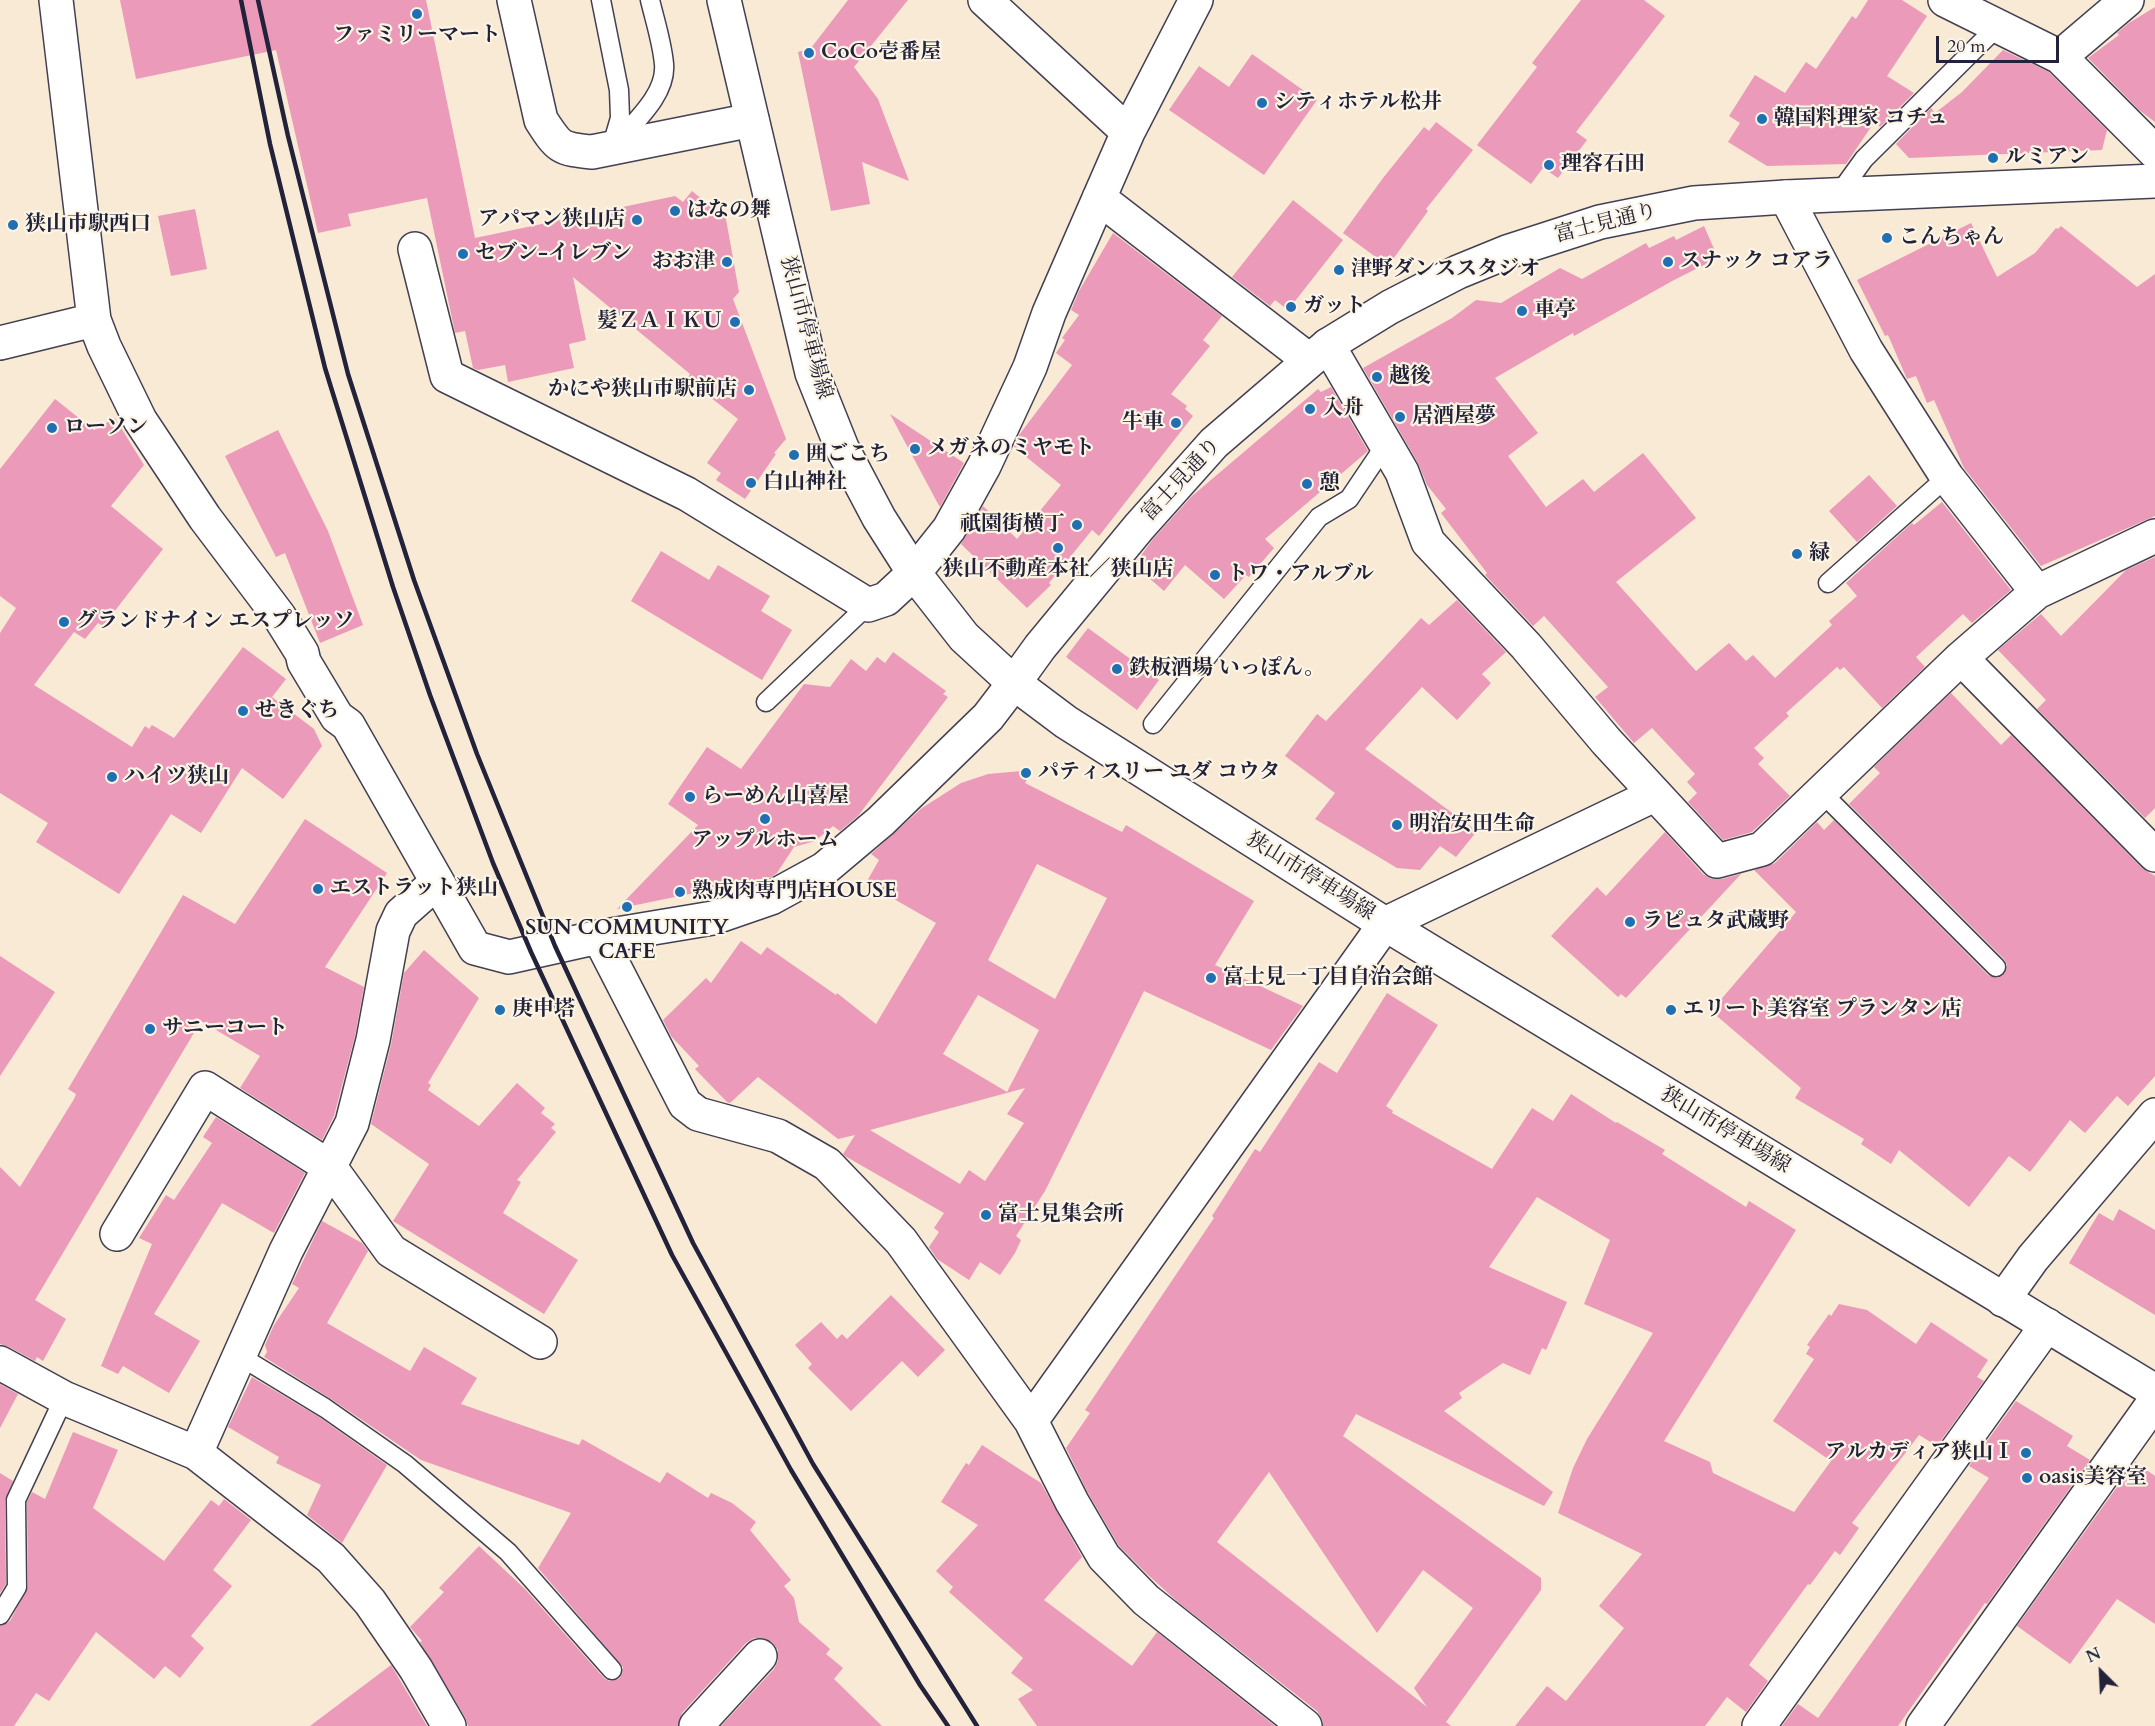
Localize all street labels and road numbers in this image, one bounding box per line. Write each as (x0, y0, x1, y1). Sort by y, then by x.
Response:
street label: 富士見通り (1552, 199, 1660, 249)
street label: 狭山市停車場線 (774, 254, 836, 402)
street label: 富士見通り (1137, 433, 1227, 527)
street label: 狭山市停車場線 (1241, 827, 1379, 927)
street label: 狭山市停車場線 (1656, 1082, 1794, 1180)

